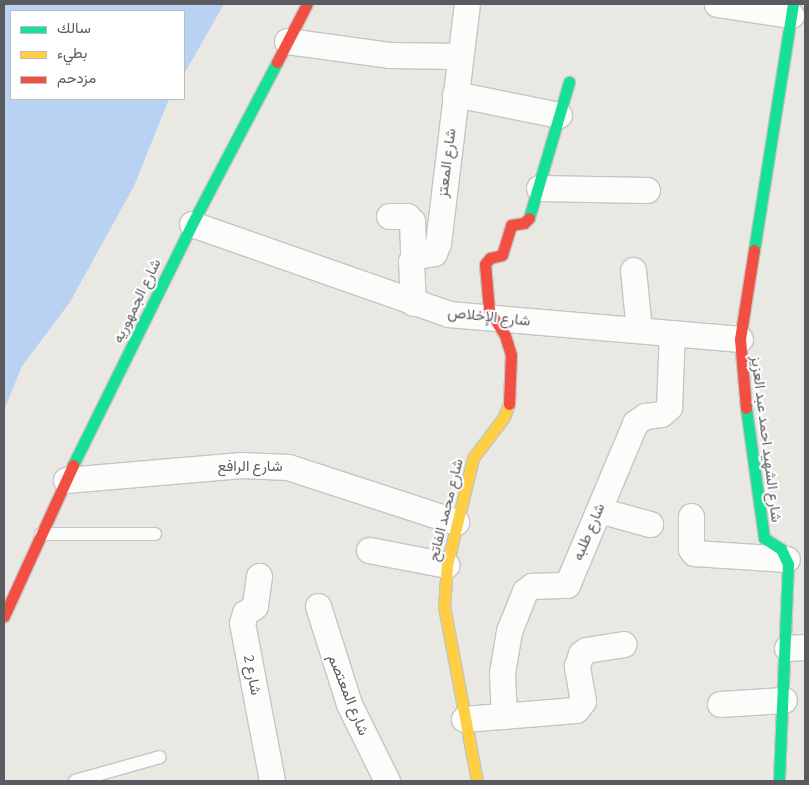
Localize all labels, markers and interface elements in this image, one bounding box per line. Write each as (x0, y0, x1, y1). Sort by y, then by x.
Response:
legend (10, 10, 185, 100)
text: سالك (57, 18, 91, 39)
text: بطيء (57, 43, 87, 64)
text: مزدحم (57, 68, 96, 89)
street label: شارع المعتز (434, 127, 460, 199)
street label: شارع الجمهوريه (109, 256, 165, 346)
street label: شارع الإخلاص (447, 304, 531, 330)
street label: شارع الشهيد احمد عبد العزيز (747, 355, 785, 523)
street label: شارع محمد الفاتح (425, 457, 467, 563)
street label: شارع الرافع (217, 458, 283, 476)
street label: شارع طلبه (569, 501, 609, 563)
street label: شارع المعتصم (324, 652, 372, 738)
street label: شارع 2 (239, 653, 265, 697)

